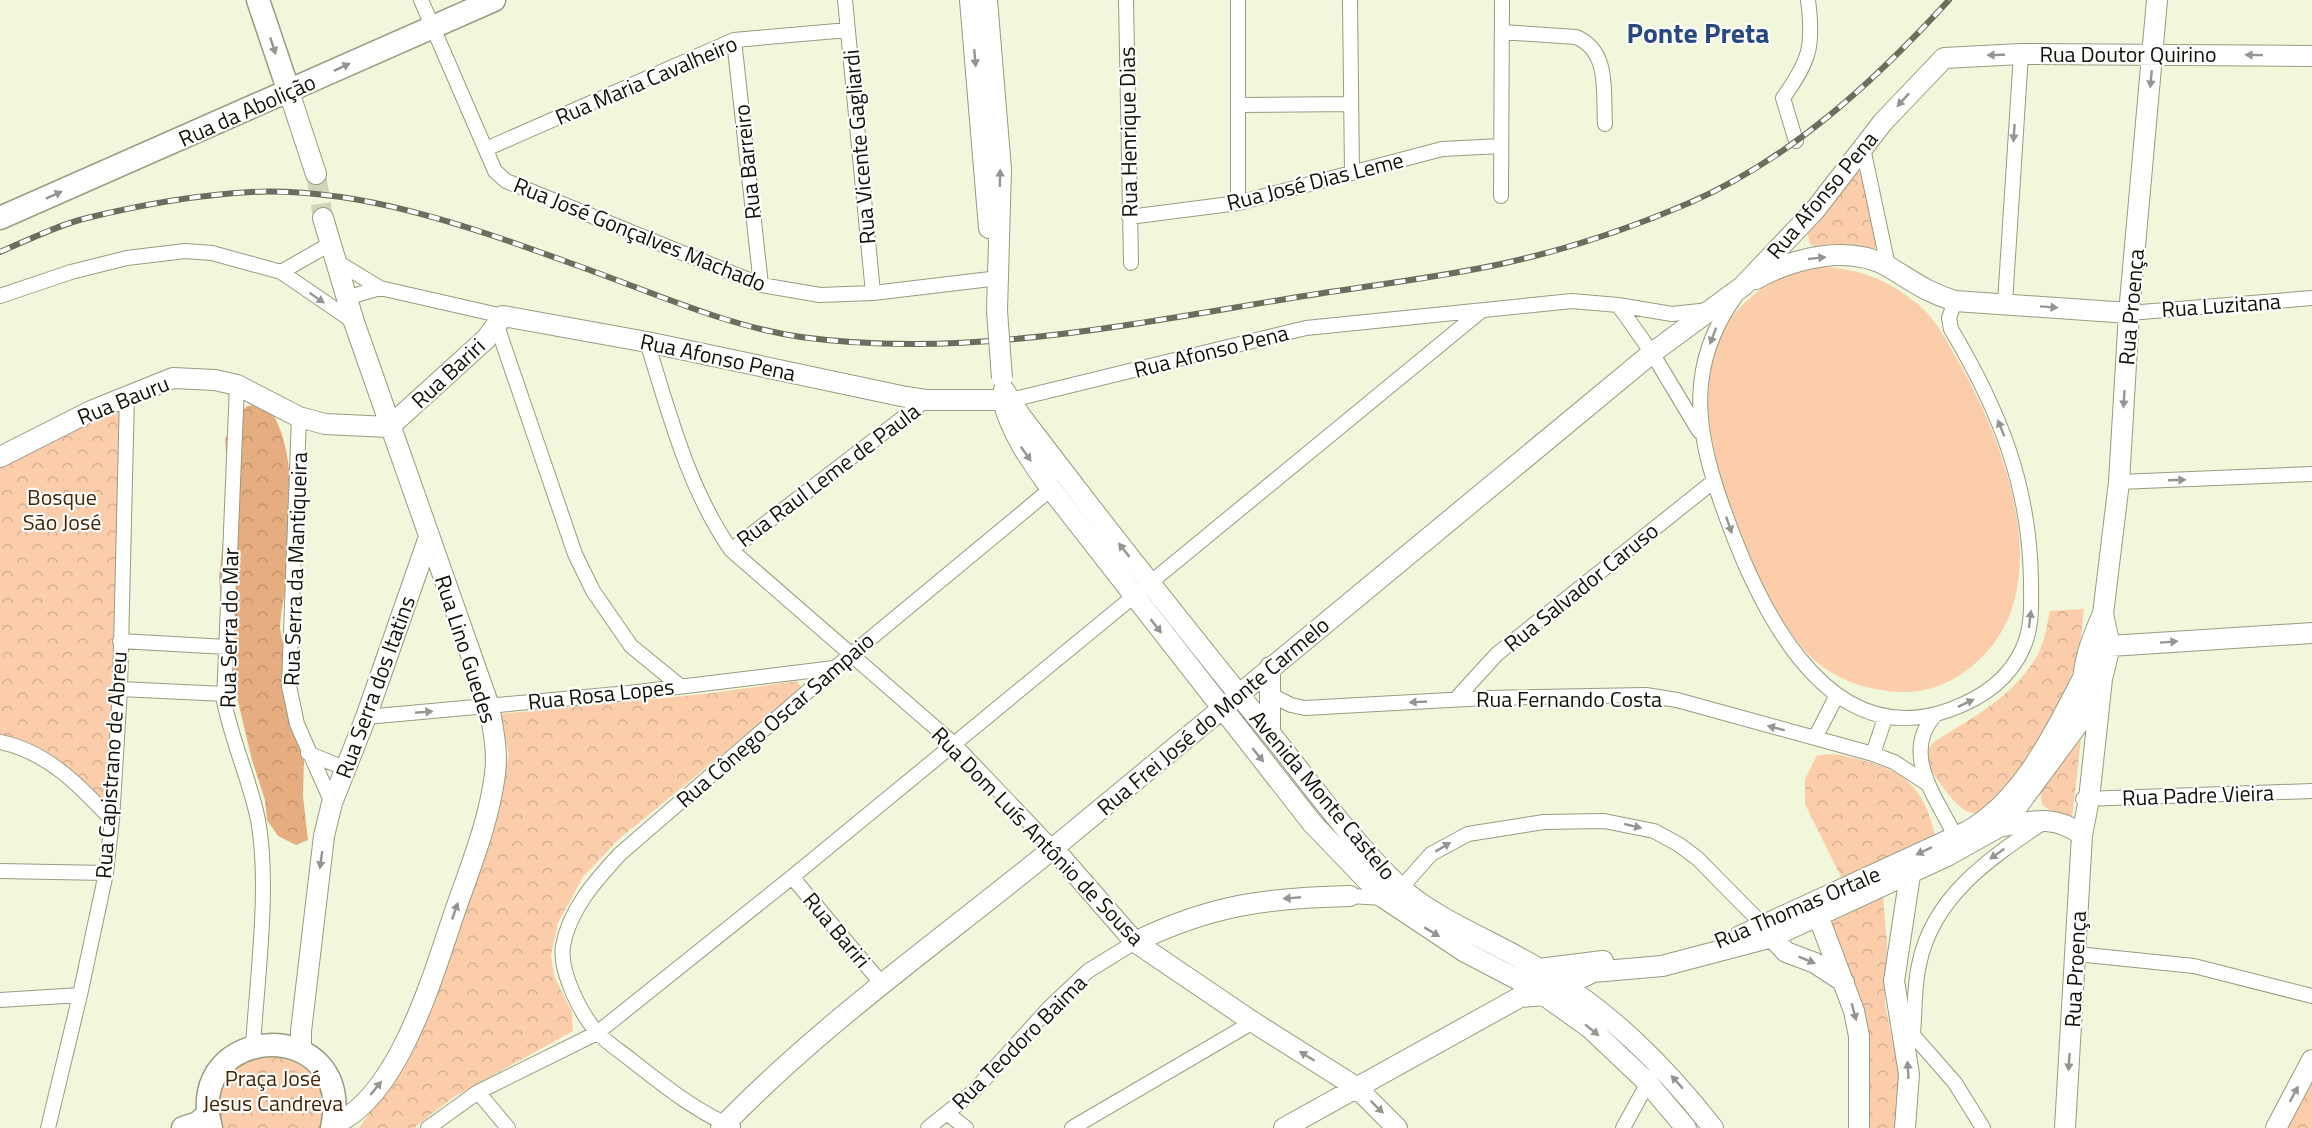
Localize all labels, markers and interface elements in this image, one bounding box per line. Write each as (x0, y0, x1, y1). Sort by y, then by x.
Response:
district label: Ponte Preta (1626, 11, 1770, 54)
street label: Rua Maria Cavalheiro (550, 26, 742, 134)
one-way arrow (269, 37, 279, 55)
street label: Rua Doutor Quirino (2039, 37, 2217, 71)
street label: Rua Henrique Dias (1110, 46, 1146, 218)
street label: Rua Vicente Gagliardi (834, 48, 884, 246)
one-way arrow (970, 49, 979, 68)
one-way arrow (1986, 50, 2005, 60)
one-way arrow (2244, 50, 2263, 60)
one-way arrow (333, 63, 350, 72)
street label: Rua da Abolição (173, 65, 321, 155)
one-way arrow (2146, 70, 2156, 89)
one-way arrow (1897, 93, 1911, 107)
street label: Rua Barreiro (724, 103, 770, 221)
street label: Rua Afonso Pena (1758, 124, 1886, 266)
one-way arrow (2010, 124, 2019, 143)
street label: Rua José Dias Leme (1223, 143, 1407, 219)
street label: Rua José Gonçalves Machado (509, 168, 771, 300)
one-way arrow (996, 168, 1005, 187)
one-way arrow (45, 190, 63, 200)
street label: Rua Proença (2109, 247, 2153, 367)
one-way arrow (1807, 253, 1826, 263)
street label: Rua Luzitana (2160, 284, 2282, 326)
one-way arrow (308, 292, 324, 304)
one-way arrow (2040, 302, 2059, 311)
street label: Rua Afonso Pena (1130, 315, 1292, 387)
street label: Rua Afonso Pena (637, 324, 799, 390)
one-way arrow (1708, 327, 1718, 345)
street label: Rua Bariri (403, 330, 493, 416)
street label: Rua Bauru (72, 366, 174, 434)
one-way arrow (2119, 390, 2128, 409)
street label: Rua Raul Leme de Paula (729, 394, 927, 556)
one-way arrow (1996, 419, 2005, 437)
one-way arrow (1020, 445, 1032, 461)
street label: Rua Serra da Mantiqueira (274, 451, 316, 687)
one-way arrow (2168, 475, 2187, 484)
park label: Bosque São José (23, 480, 101, 539)
street label: Rua Salvador Caruso (1496, 514, 1666, 660)
one-way arrow (1724, 516, 1734, 534)
one-way arrow (1117, 542, 1130, 558)
street label: Rua Serra do Mar (211, 547, 247, 708)
street label: Rua Lino Guedes (426, 571, 506, 727)
street label: Rua Serra dos Itatins (326, 591, 424, 783)
street label: Rua Frei José do Monte Carmelo (1089, 608, 1337, 824)
one-way arrow (2025, 609, 2034, 628)
one-way arrow (1150, 618, 1163, 634)
street label: Rua Cônego Oscar Sampaio (668, 624, 882, 816)
one-way arrow (2159, 637, 2178, 647)
street label: Rua Capistrano de Abreu (86, 650, 136, 880)
street label: Rua Rosa Lopes (526, 669, 676, 719)
street label: Rua Fernando Costa (1476, 682, 1662, 716)
one-way arrow (1408, 698, 1427, 707)
one-way arrow (1958, 698, 1975, 707)
street label: Avenida Monte Castelo (1242, 703, 1404, 887)
one-way arrow (415, 707, 434, 717)
street label: Rua Dom Luís Antônio de Sousa (924, 719, 1152, 953)
one-way arrow (1767, 723, 1785, 733)
one-way arrow (1252, 747, 1265, 763)
street label: Rua Padre Vieira (2121, 775, 2275, 815)
one-way arrow (1624, 822, 1643, 831)
one-way arrow (1434, 841, 1451, 852)
one-way arrow (1915, 846, 1932, 855)
one-way arrow (1988, 848, 2005, 859)
one-way arrow (316, 851, 325, 870)
street label: Rua Thomas Ortale (1709, 857, 1885, 957)
street label: Rua Bariri (795, 884, 879, 976)
one-way arrow (1282, 893, 1301, 903)
one-way arrow (451, 902, 461, 920)
street label: Rua Proença (2055, 910, 2095, 1028)
one-way arrow (1424, 926, 1440, 937)
one-way arrow (1799, 955, 1817, 965)
street label: Rua Teodoro Baima (944, 967, 1094, 1117)
one-way arrow (1850, 1003, 1859, 1021)
one-way arrow (1585, 1024, 1600, 1036)
one-way arrow (1298, 1050, 1315, 1061)
one-way arrow (2065, 1052, 2074, 1071)
one-way arrow (1903, 1060, 1913, 1079)
park label: Praça José Jesus Candreva (203, 1061, 343, 1120)
one-way arrow (1671, 1075, 1684, 1090)
one-way arrow (369, 1080, 382, 1096)
one-way arrow (2289, 1085, 2299, 1102)
one-way arrow (1370, 1100, 1385, 1114)

